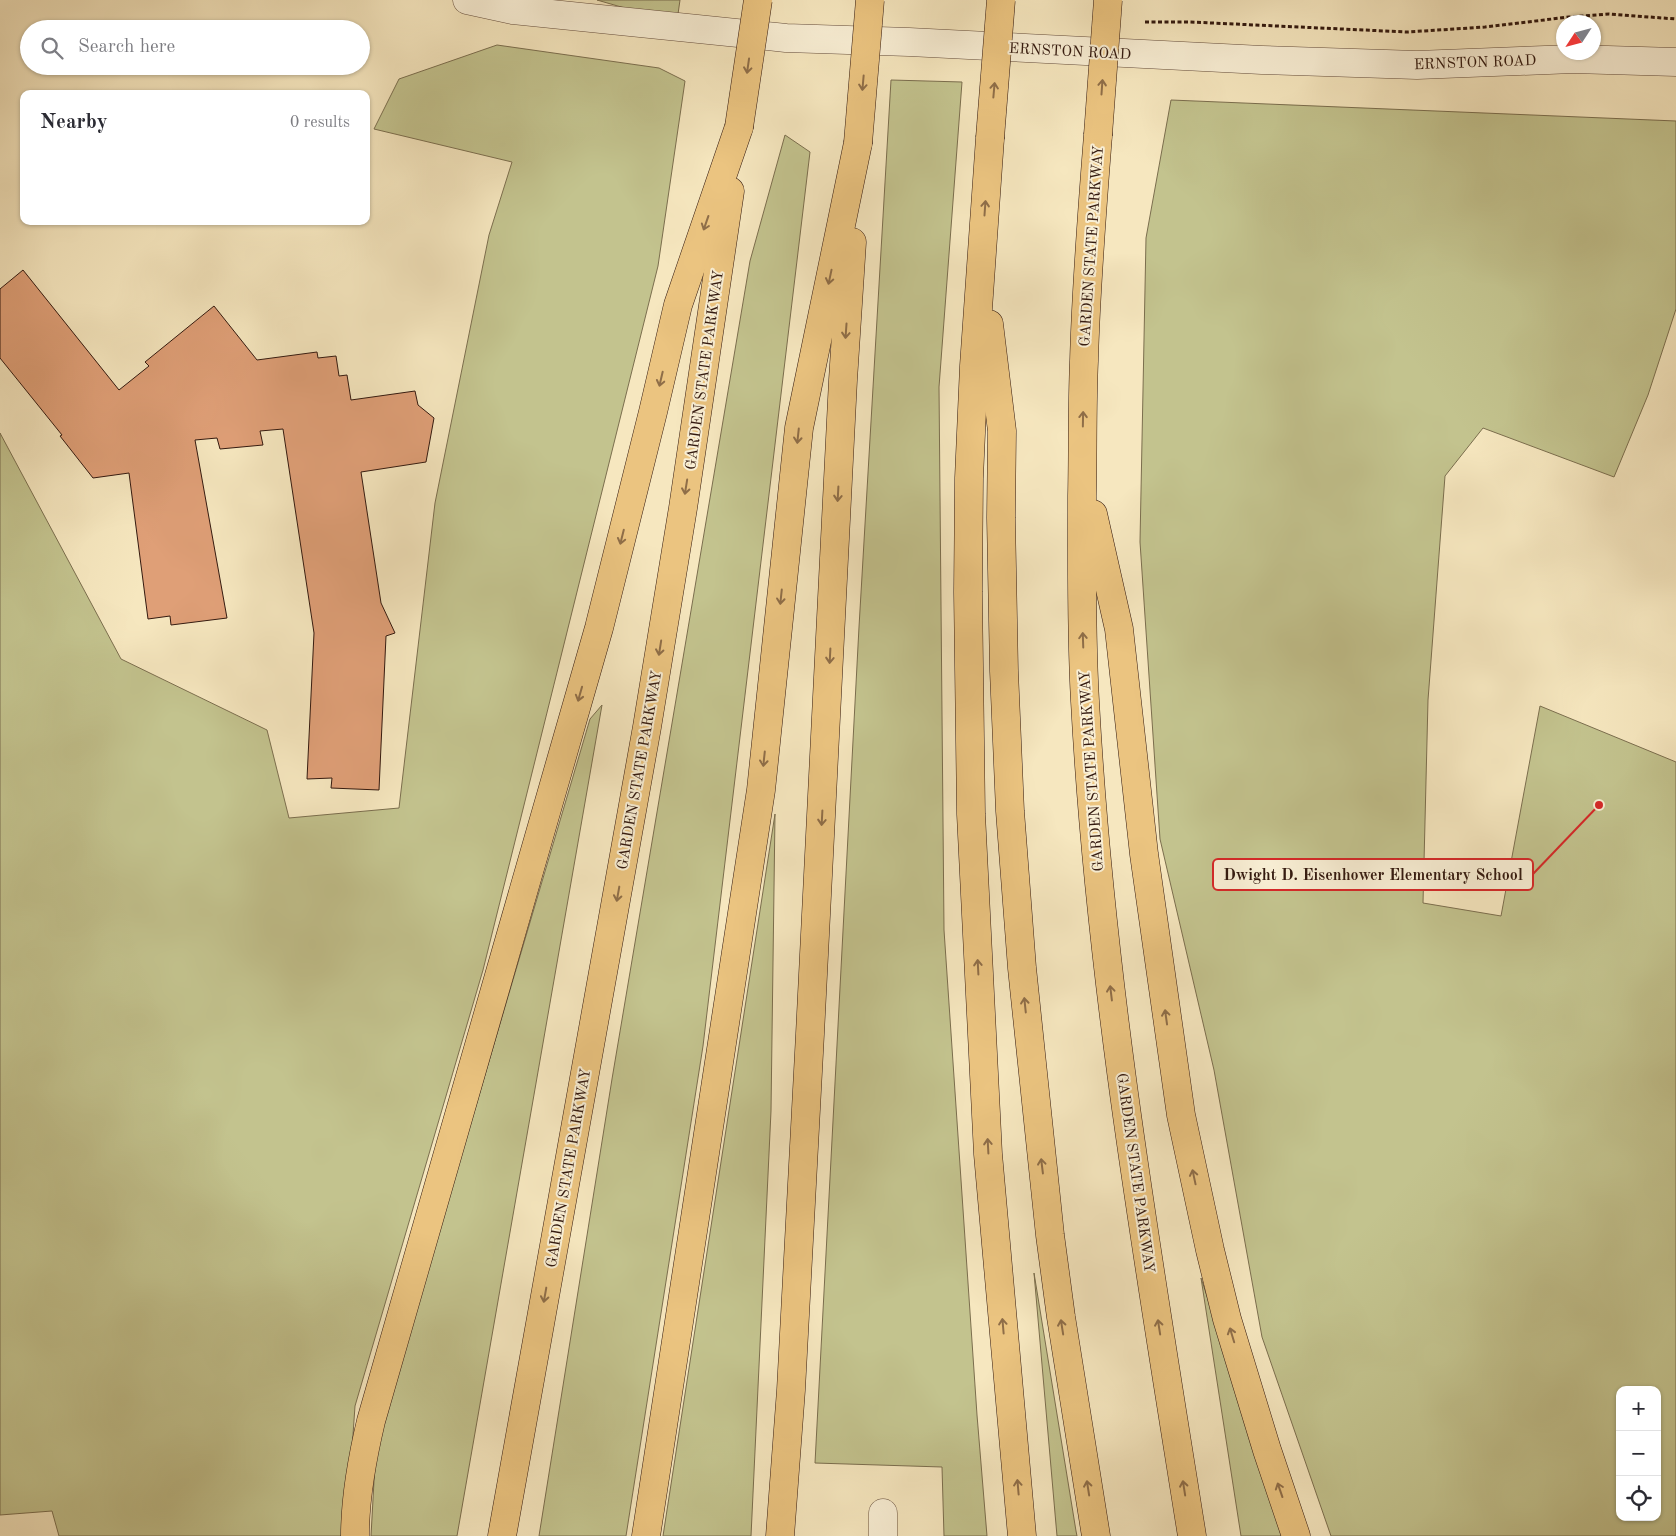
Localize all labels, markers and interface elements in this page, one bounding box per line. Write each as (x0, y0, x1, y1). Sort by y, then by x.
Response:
north arrow (1556, 15, 1601, 60)
search box (20, 20, 370, 75)
icon: search (38, 34, 66, 62)
text: Search here (78, 38, 175, 57)
street label: ERNSTON ROAD (1008, 42, 1131, 63)
street label: ERNSTON ROAD (1414, 54, 1536, 73)
one-way arrow (743, 57, 753, 73)
one-way arrow (858, 75, 867, 91)
one-way arrow (1097, 79, 1106, 95)
one-way arrow (989, 82, 999, 98)
text: Nearby (40, 112, 108, 133)
text: 0 results (290, 115, 350, 131)
street label: GARDEN STATE PARKWAY (1078, 145, 1107, 347)
one-way arrow (980, 200, 990, 216)
one-way arrow (701, 215, 710, 231)
one-way arrow (825, 268, 835, 284)
street label: GARDEN STATE PARKWAY (684, 269, 727, 471)
one-way arrow (842, 323, 851, 339)
one-way arrow (656, 371, 665, 387)
one-way arrow (1078, 412, 1088, 428)
one-way arrow (793, 428, 803, 444)
one-way arrow (681, 479, 691, 495)
one-way arrow (834, 486, 843, 502)
one-way arrow (617, 529, 626, 545)
one-way arrow (776, 589, 786, 605)
one-way arrow (1078, 632, 1088, 648)
one-way arrow (655, 639, 665, 655)
one-way arrow (825, 648, 834, 664)
street label: GARDEN STATE PARKWAY (616, 670, 665, 871)
street label: GARDEN STATE PARKWAY (1078, 670, 1107, 872)
one-way arrow (574, 685, 584, 701)
one-way arrow (760, 751, 769, 767)
one-way arrow (817, 810, 826, 826)
callout: Dwight D. Eisenhower Elementary School (1213, 859, 1533, 890)
text: Dwight D. Eisenhower Elementary School (1223, 868, 1523, 884)
one-way arrow (612, 886, 622, 902)
one-way arrow (973, 959, 982, 975)
one-way arrow (1106, 986, 1116, 1002)
one-way arrow (1021, 997, 1030, 1013)
one-way arrow (1161, 1009, 1171, 1025)
street label: GARDEN STATE PARKWAY (545, 1068, 594, 1269)
street label: GARDEN STATE PARKWAY (1113, 1072, 1156, 1274)
one-way arrow (983, 1139, 992, 1155)
one-way arrow (1037, 1159, 1047, 1175)
one-way arrow (1189, 1169, 1198, 1185)
one-way arrow (539, 1287, 549, 1303)
one-way arrow (999, 1318, 1008, 1334)
one-way arrow (1057, 1320, 1067, 1336)
one-way arrow (1154, 1320, 1164, 1336)
one-way arrow (1226, 1327, 1236, 1343)
map controls (1616, 1386, 1661, 1521)
button: + (1616, 1386, 1661, 1431)
button: − (1616, 1431, 1661, 1476)
button: locate (1616, 1476, 1661, 1521)
one-way arrow (1013, 1480, 1023, 1496)
one-way arrow (1083, 1480, 1093, 1496)
one-way arrow (1179, 1480, 1189, 1496)
one-way arrow (1275, 1482, 1285, 1498)

